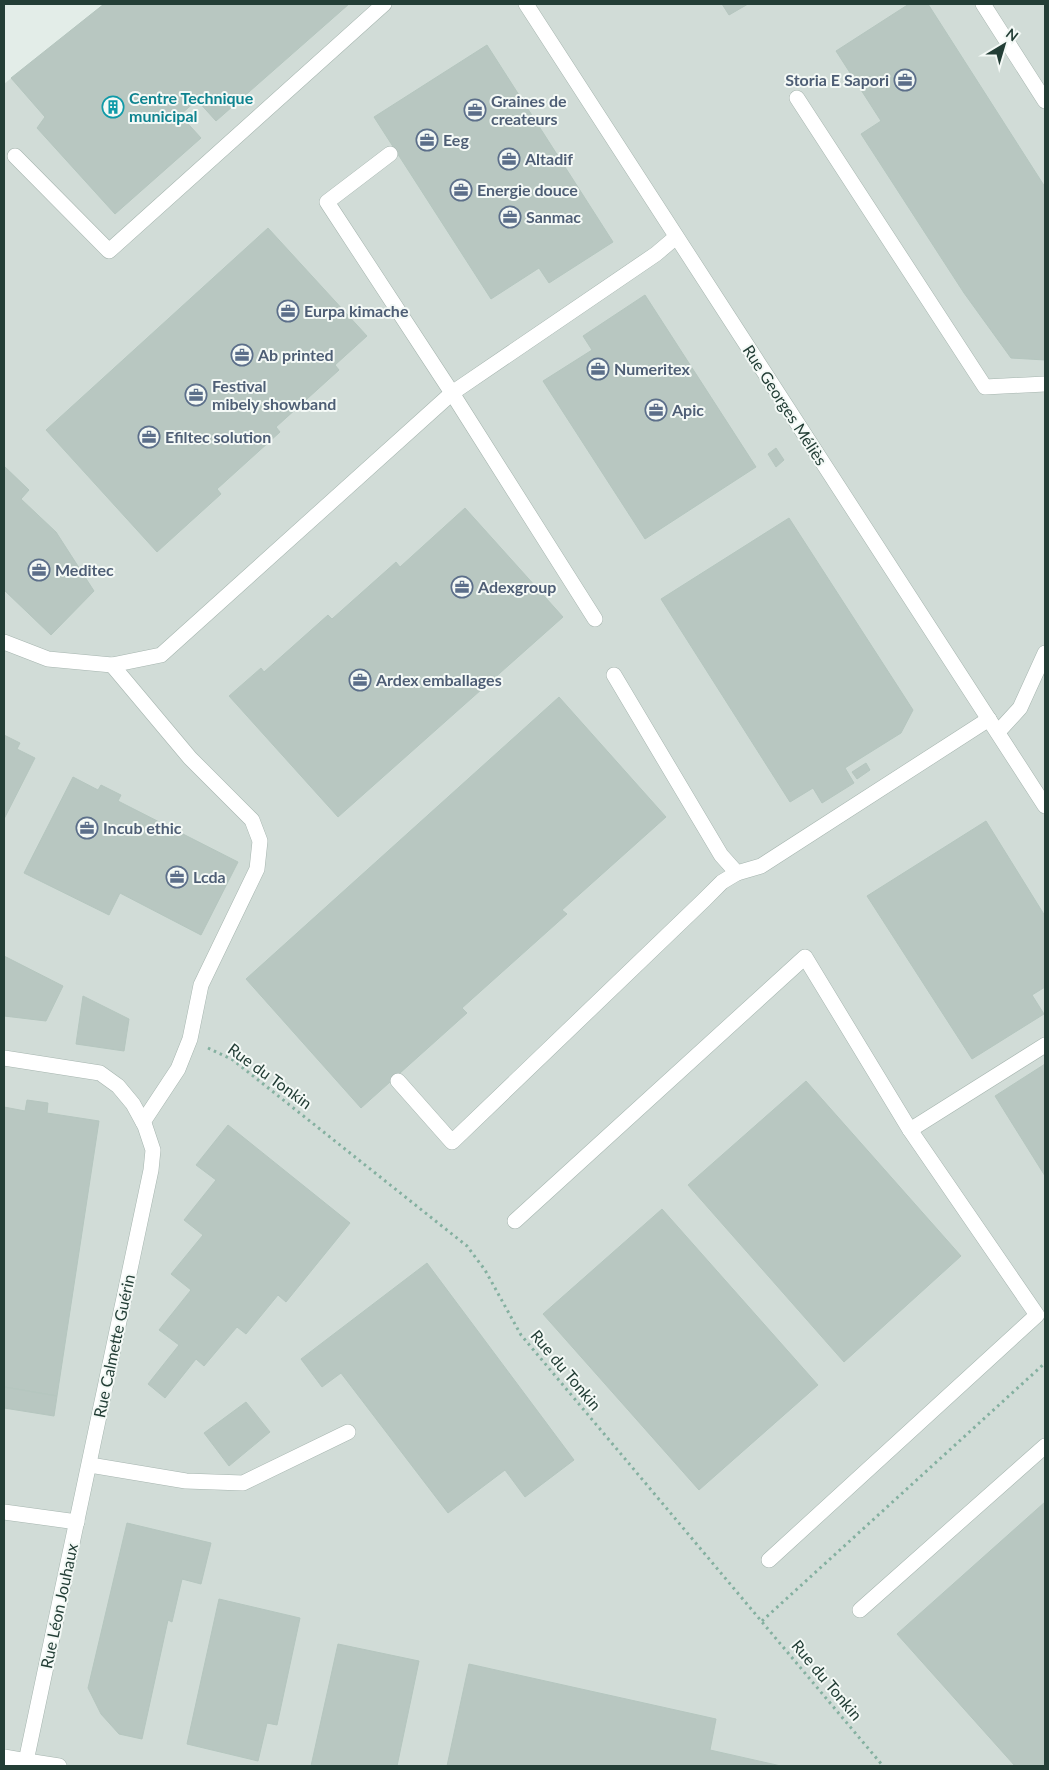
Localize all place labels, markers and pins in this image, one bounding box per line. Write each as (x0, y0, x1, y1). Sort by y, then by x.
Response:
office icon: Storia E Sapori (893, 68, 917, 92)
place label: Storia E Sapori (785, 70, 889, 89)
place label: Centre Technique municipal (129, 88, 254, 125)
place label: Graines de createurs (491, 91, 567, 128)
building icon: Centre Technique municipal (101, 95, 125, 119)
office icon: Graines de createurs (463, 98, 487, 122)
office icon: Eeg (415, 128, 439, 152)
place label: Eeg (443, 130, 469, 149)
office icon: Altadif (497, 147, 521, 171)
place label: Altadif (524, 149, 573, 168)
office icon: Energie douce (449, 178, 473, 202)
place label: Energie douce (477, 180, 578, 199)
office icon: Sanmac (498, 205, 522, 229)
place label: Sanmac (526, 207, 581, 226)
office icon: Eurpa kimache (276, 299, 300, 323)
place label: Eurpa kimache (304, 301, 409, 320)
office icon: Ab printed (230, 343, 254, 367)
place label: Ab printed (257, 345, 334, 364)
office icon: Numeritex (586, 357, 610, 381)
place label: Numeritex (614, 359, 690, 378)
place label: Festival mibely showband (212, 376, 336, 413)
office icon: Festival mibely showband (184, 383, 208, 407)
office icon: Apic (644, 398, 668, 422)
place label: Apic (671, 400, 704, 419)
office icon: Efiltec solution (137, 425, 161, 449)
place label: Efiltec solution (165, 427, 271, 446)
office icon: Meditec (27, 558, 51, 582)
place label: Meditec (55, 560, 114, 579)
office icon: Adexgroup (450, 575, 474, 599)
place label: Adexgroup (477, 577, 556, 596)
office icon: Ardex emballages (348, 668, 372, 692)
place label: Ardex emballages (375, 670, 502, 689)
office icon: Incub ethic (75, 816, 99, 840)
place label: Incub ethic (103, 818, 182, 837)
office icon: Lcda (165, 865, 189, 889)
place label: Lcda (193, 867, 226, 886)

